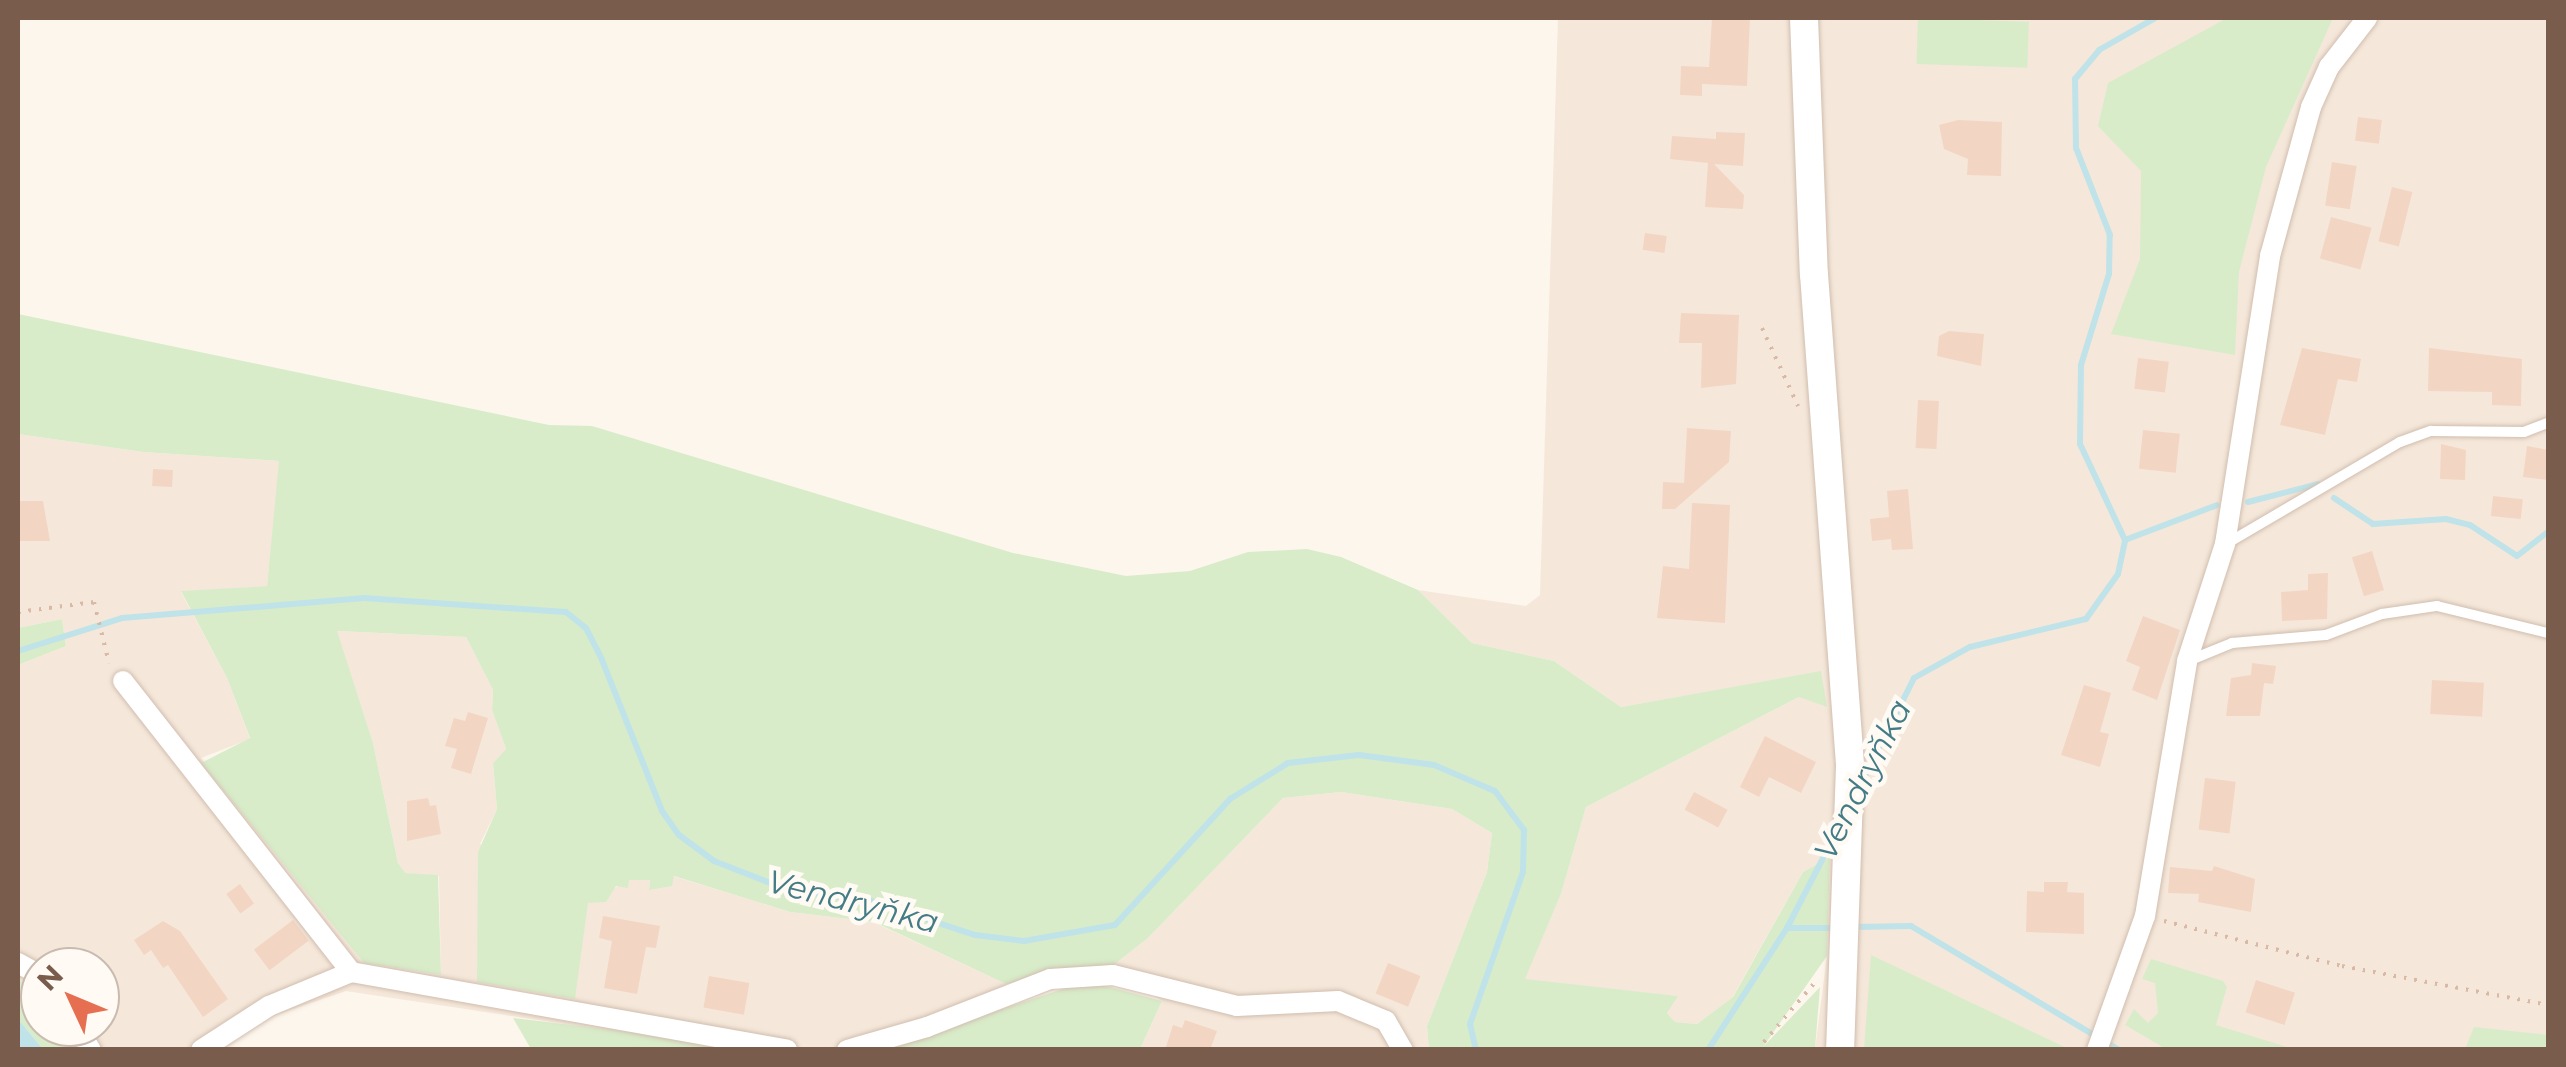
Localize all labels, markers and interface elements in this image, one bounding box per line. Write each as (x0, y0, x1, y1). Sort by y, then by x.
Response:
water label: Vendryňka (1806, 693, 1920, 867)
water label: Vendryňka (764, 862, 942, 942)
north arrow (20, 947, 120, 1047)
text: N (30, 958, 70, 997)

